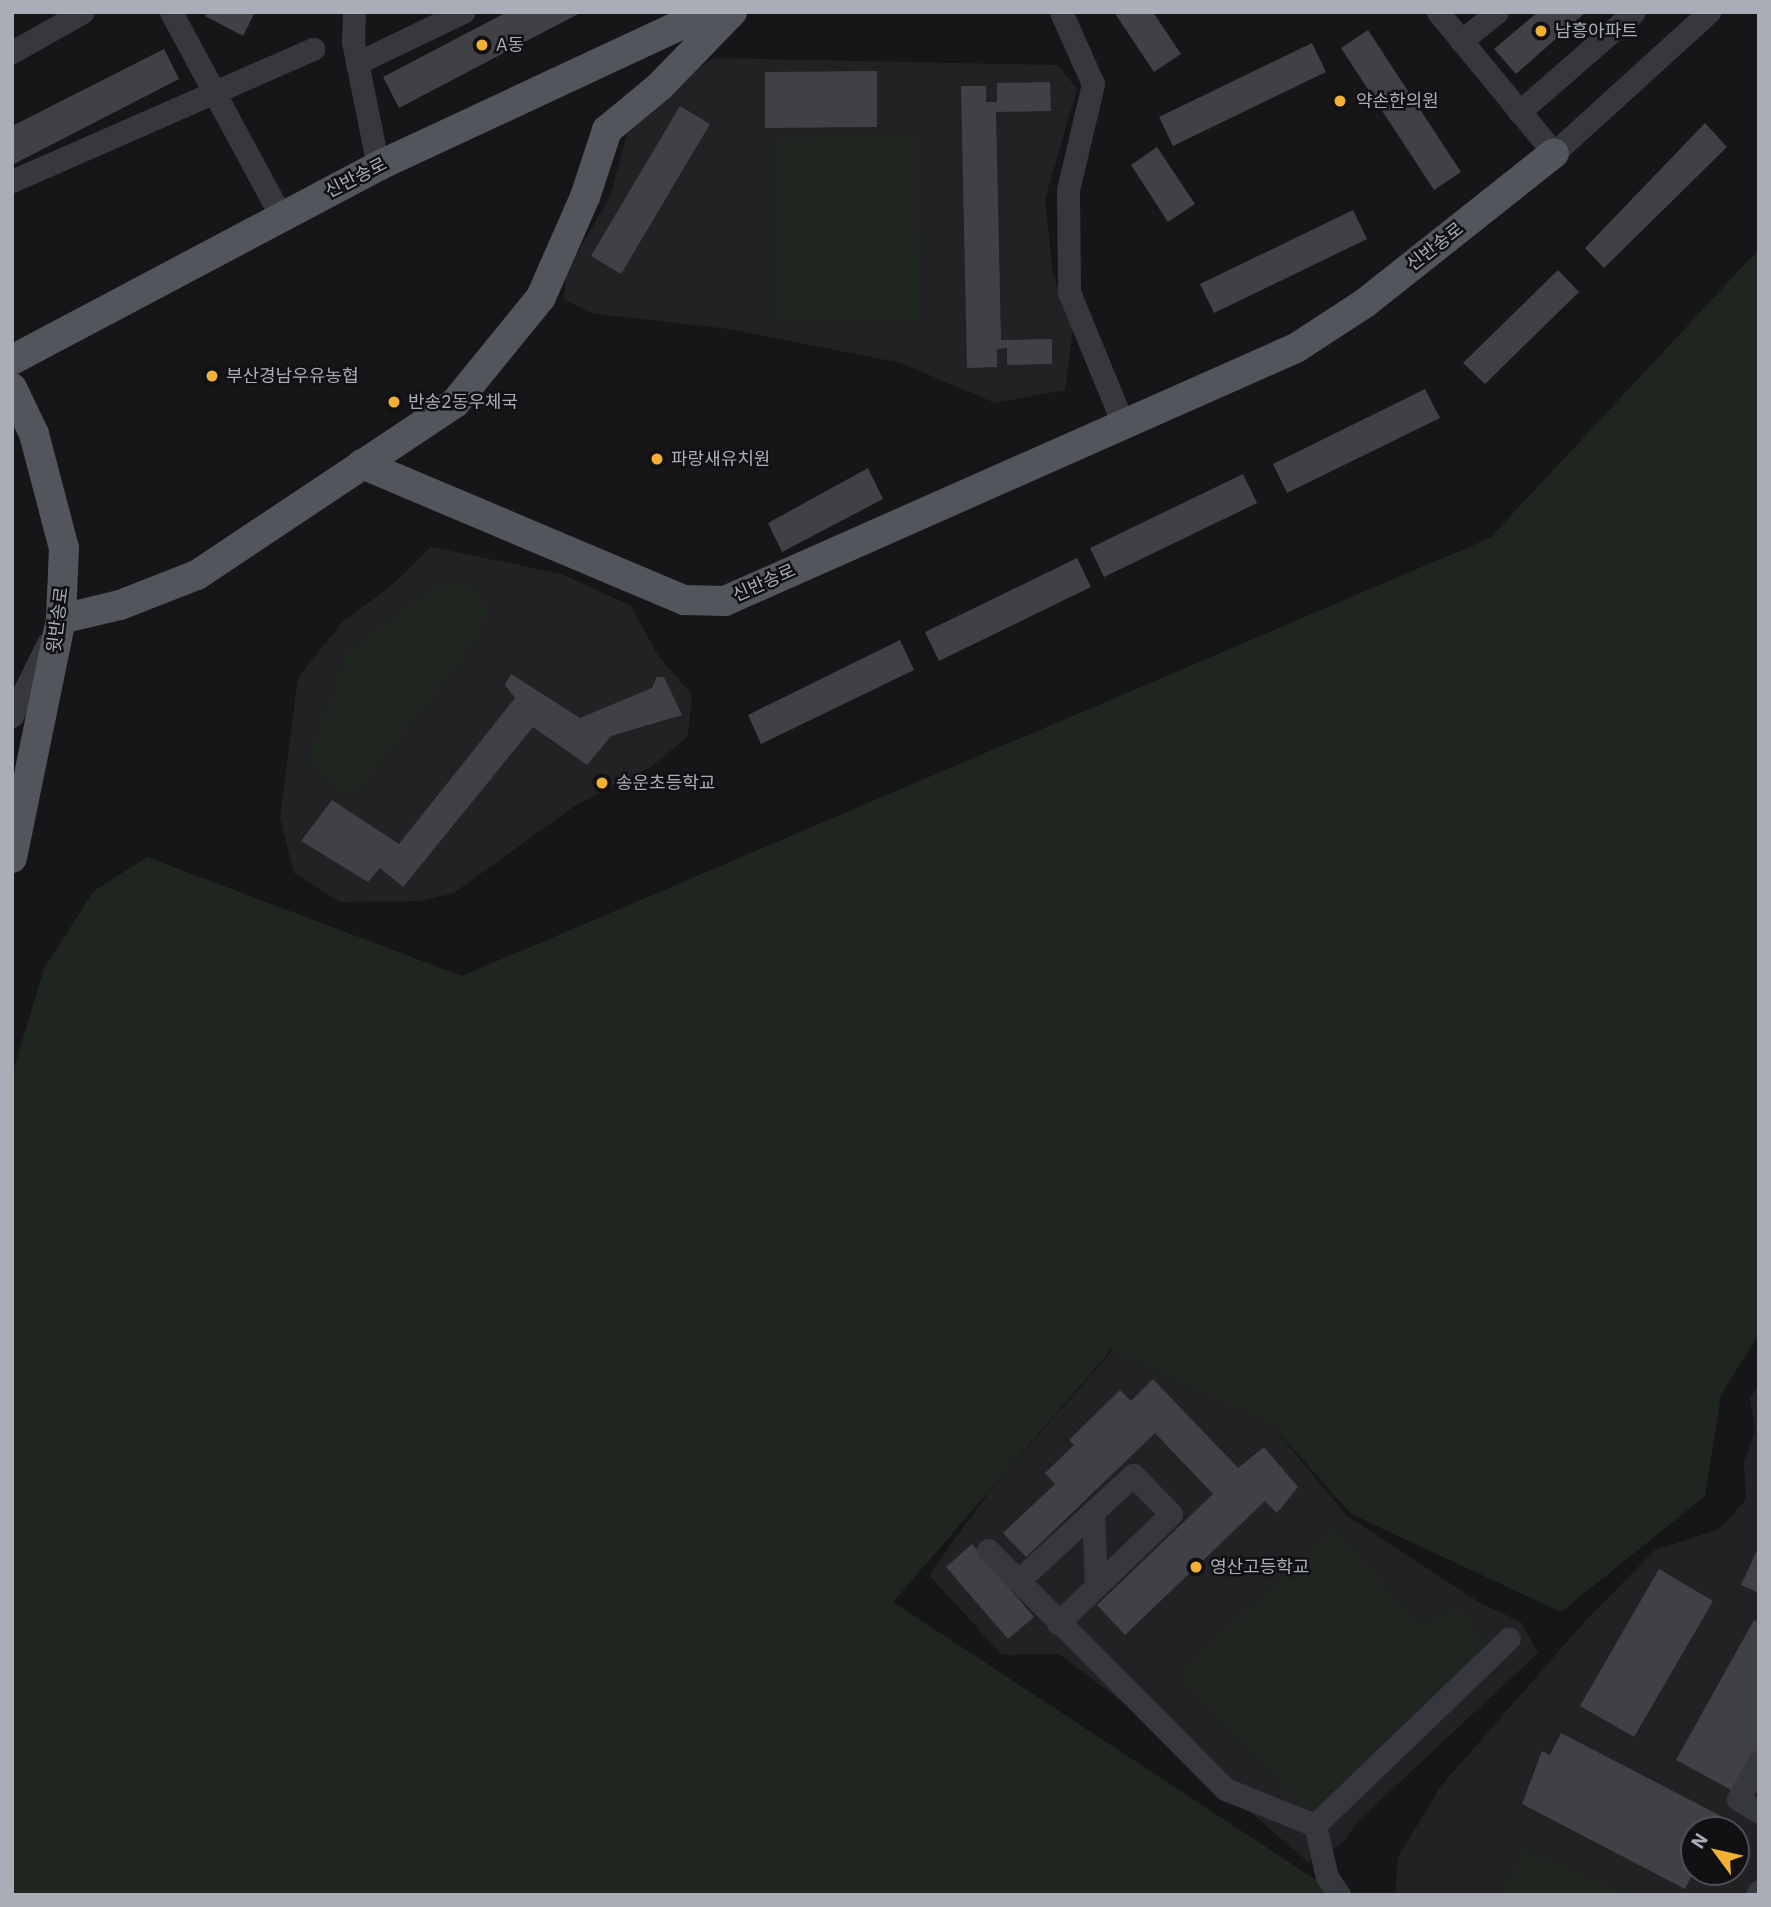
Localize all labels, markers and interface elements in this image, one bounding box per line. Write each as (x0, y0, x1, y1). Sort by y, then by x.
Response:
place label: 남흥아파트 (1555, 20, 1638, 42)
marker: 남흥아파트 (1533, 23, 1549, 39)
place label: A동 (496, 34, 524, 56)
marker: A동 (474, 37, 490, 53)
place label: 약손한의원 (1356, 90, 1439, 112)
marker: 약손한의원 (1330, 91, 1350, 111)
street label: 신반송로 (322, 153, 390, 203)
street label: 신반송로 (1402, 218, 1468, 276)
place label: 부산경남우유농협 (226, 365, 358, 387)
marker: 부산경남우유농협 (204, 368, 220, 384)
place label: 반송2동우체국 (408, 391, 518, 413)
marker: 반송2동우체국 (386, 394, 402, 410)
place label: 파랑새유치원 (671, 448, 770, 470)
marker: 파랑새유치원 (649, 451, 665, 467)
street label: 신반송로 (729, 560, 799, 606)
street label: 윗반송로 (43, 586, 73, 654)
place label: 송운초등학교 (616, 772, 715, 794)
marker: 송운초등학교 (594, 775, 610, 791)
place label: 영산고등학교 (1210, 1556, 1309, 1578)
marker: 영산고등학교 (1188, 1559, 1204, 1575)
north arrow (1680, 1816, 1750, 1886)
text: N (1685, 1828, 1713, 1853)

